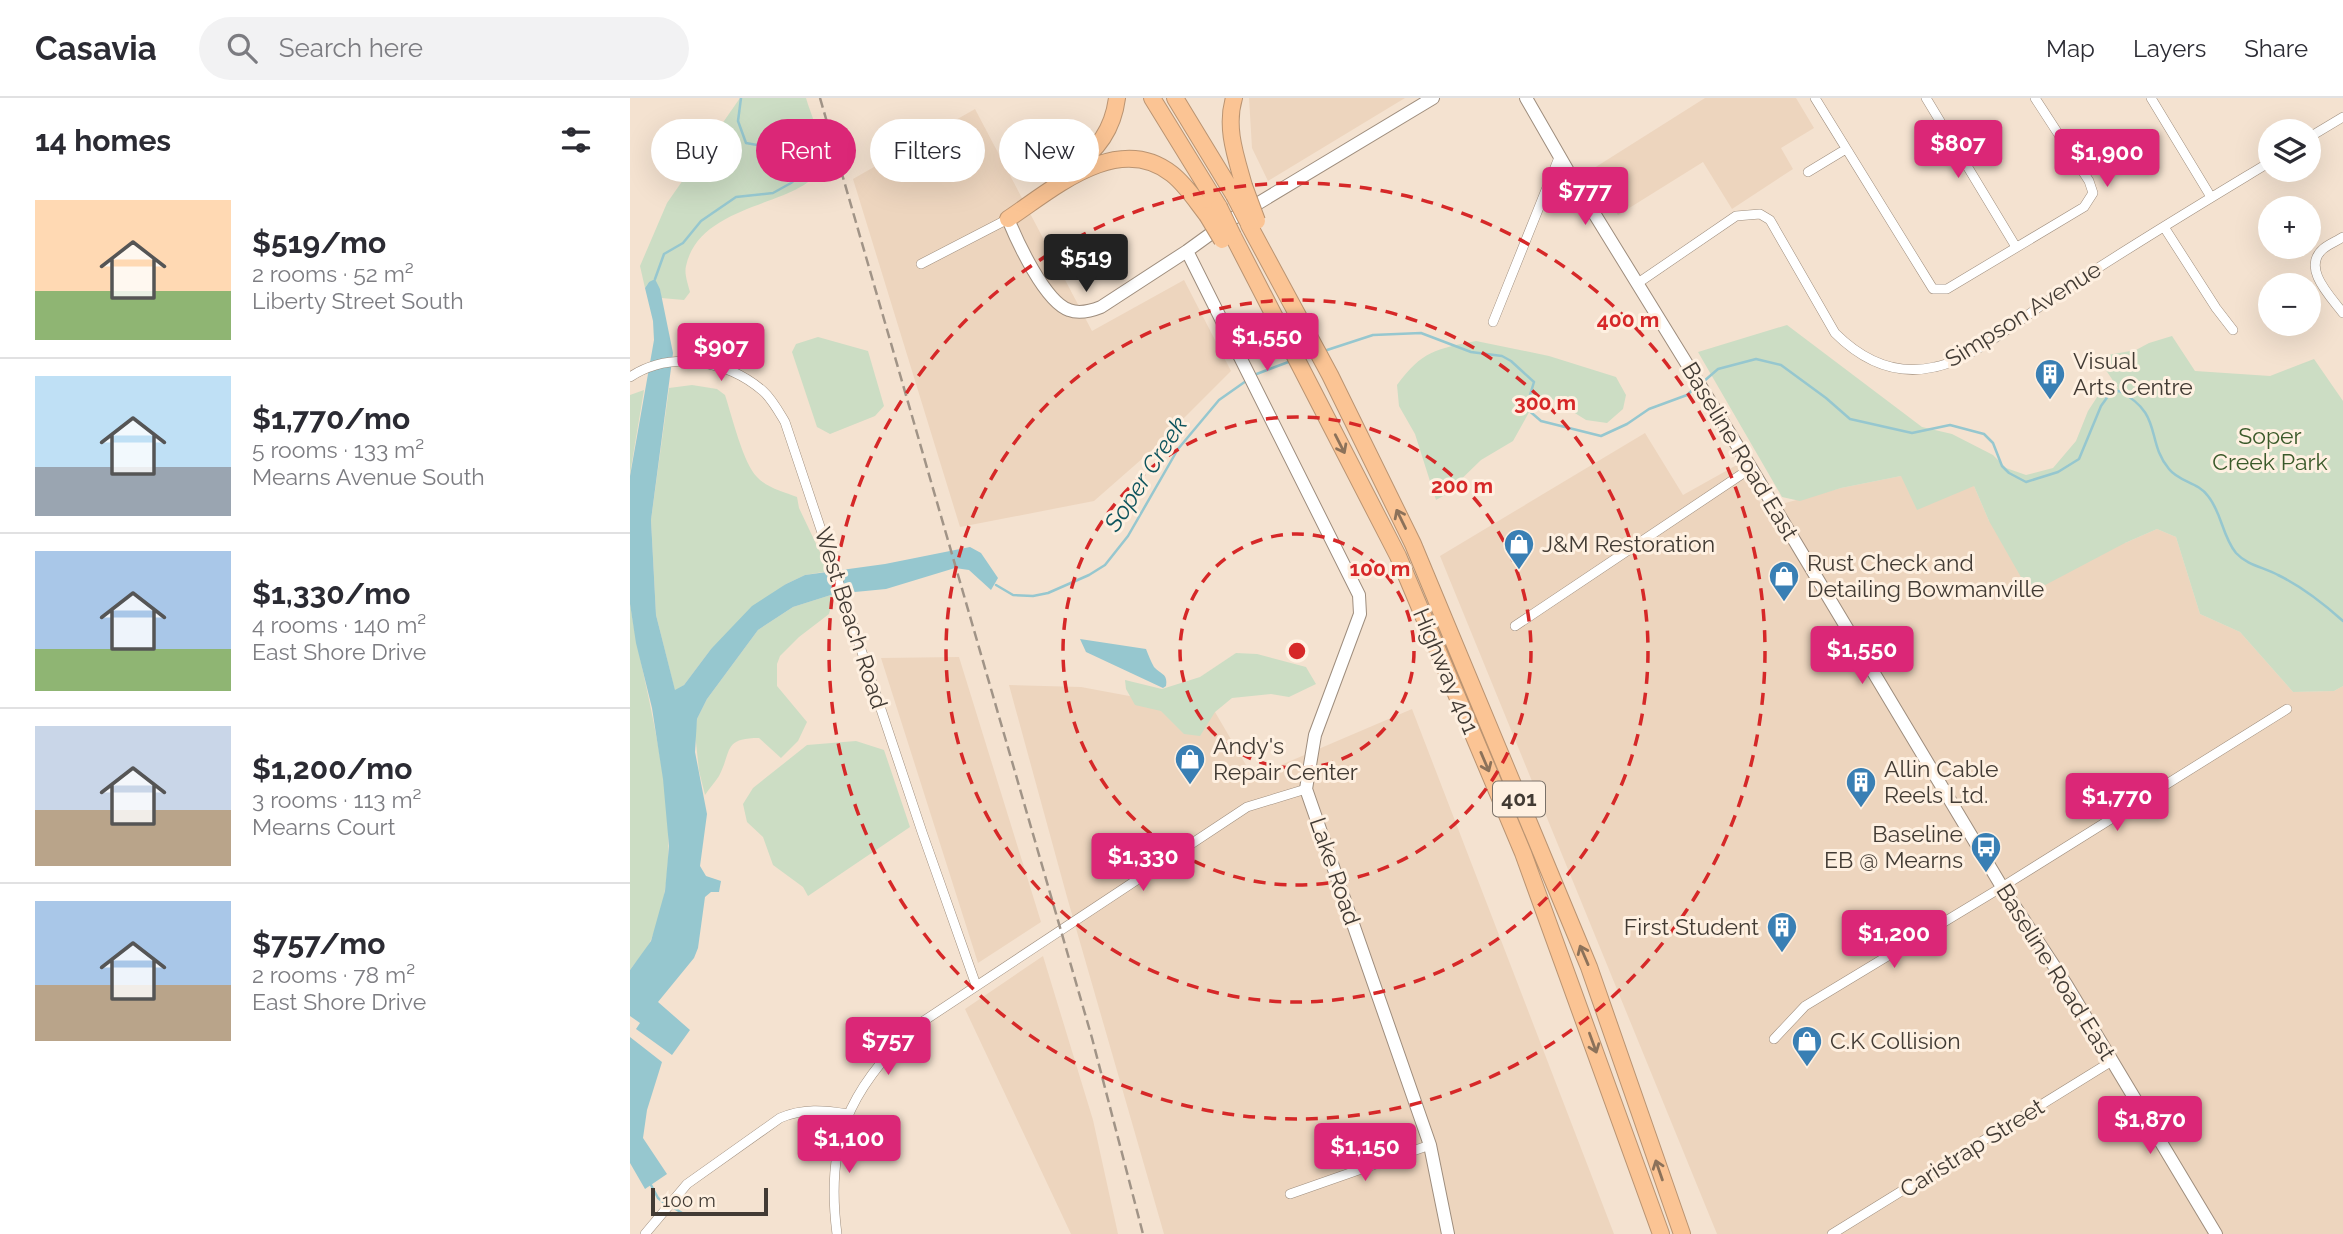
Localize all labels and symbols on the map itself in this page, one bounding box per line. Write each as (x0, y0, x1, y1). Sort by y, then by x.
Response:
pin: $807 (1917, 120, 1999, 180)
pin: $1,900 (2050, 130, 2164, 189)
pin: $777 (1544, 167, 1626, 227)
pin: $519 (1045, 234, 1127, 294)
street label: Simpson Avenue (1940, 255, 2106, 372)
text: 400 m (1597, 307, 1659, 332)
pin: $1,550 (1210, 314, 1324, 373)
pin: $907 (680, 324, 762, 383)
place label: Visual Arts Centre (2073, 347, 2193, 400)
street label: Baseline Road East (1677, 357, 1804, 545)
building icon: Visual Arts Centre (2033, 357, 2067, 401)
text: 300 m (1514, 390, 1576, 415)
water label: Soper Creek (1097, 411, 1193, 537)
park label: Soper Creek Park (2212, 422, 2328, 475)
one-way arrow (1333, 433, 1347, 454)
text: 200 m (1431, 473, 1493, 498)
one-way arrow (1393, 509, 1407, 530)
street label: West Beach Road (809, 524, 894, 712)
shop icon: J&M Restoration (1502, 527, 1536, 571)
place label: J&M Restoration (1542, 530, 1715, 557)
place label: Rust Check and Detailing Bowmanville (1807, 549, 2044, 602)
text: 100 m (1350, 556, 1410, 581)
shop icon: Rust Check and Detailing Bowmanville (1767, 559, 1801, 603)
street label: Highway 401 (1408, 604, 1485, 738)
pin: $1,550 (1805, 626, 1919, 686)
centre of rings (1285, 639, 1309, 663)
place label: Andy's Repair Center (1213, 732, 1358, 785)
shop icon: Andy's Repair Center (1173, 742, 1207, 786)
one-way arrow (1479, 751, 1492, 773)
place label: Allin Cable Reels Ltd. (1884, 755, 1999, 808)
building icon: Allin Cable Reels Ltd. (1844, 765, 1878, 809)
pin: $1,770 (2060, 774, 2174, 833)
road number: 401 (1493, 782, 1545, 816)
street label: Lake Road (1304, 813, 1366, 928)
place label: Baseline EB @ Mearns (1824, 820, 1963, 873)
bus stop icon: Baseline EB @ Mearns (1969, 830, 2003, 874)
pin: $1,330 (1086, 834, 1200, 893)
street label: Baseline Road East (1991, 879, 2122, 1065)
building icon: First Student (1765, 910, 1799, 954)
pin: $1,200 (1837, 910, 1951, 970)
place label: First Student (1624, 913, 1759, 940)
one-way arrow (1576, 945, 1589, 966)
pin: $757 (847, 1018, 929, 1077)
shop icon: C.K Collision (1790, 1024, 1824, 1068)
place label: C.K Collision (1830, 1027, 1961, 1054)
one-way arrow (1588, 1032, 1600, 1054)
street label: Caristrap Street (1895, 1092, 2049, 1203)
pin: $1,870 (2093, 1096, 2207, 1156)
pin: $1,100 (792, 1116, 906, 1175)
pin: $1,150 (1308, 1124, 1422, 1183)
one-way arrow (1652, 1159, 1665, 1181)
scale bar (651, 1185, 768, 1217)

